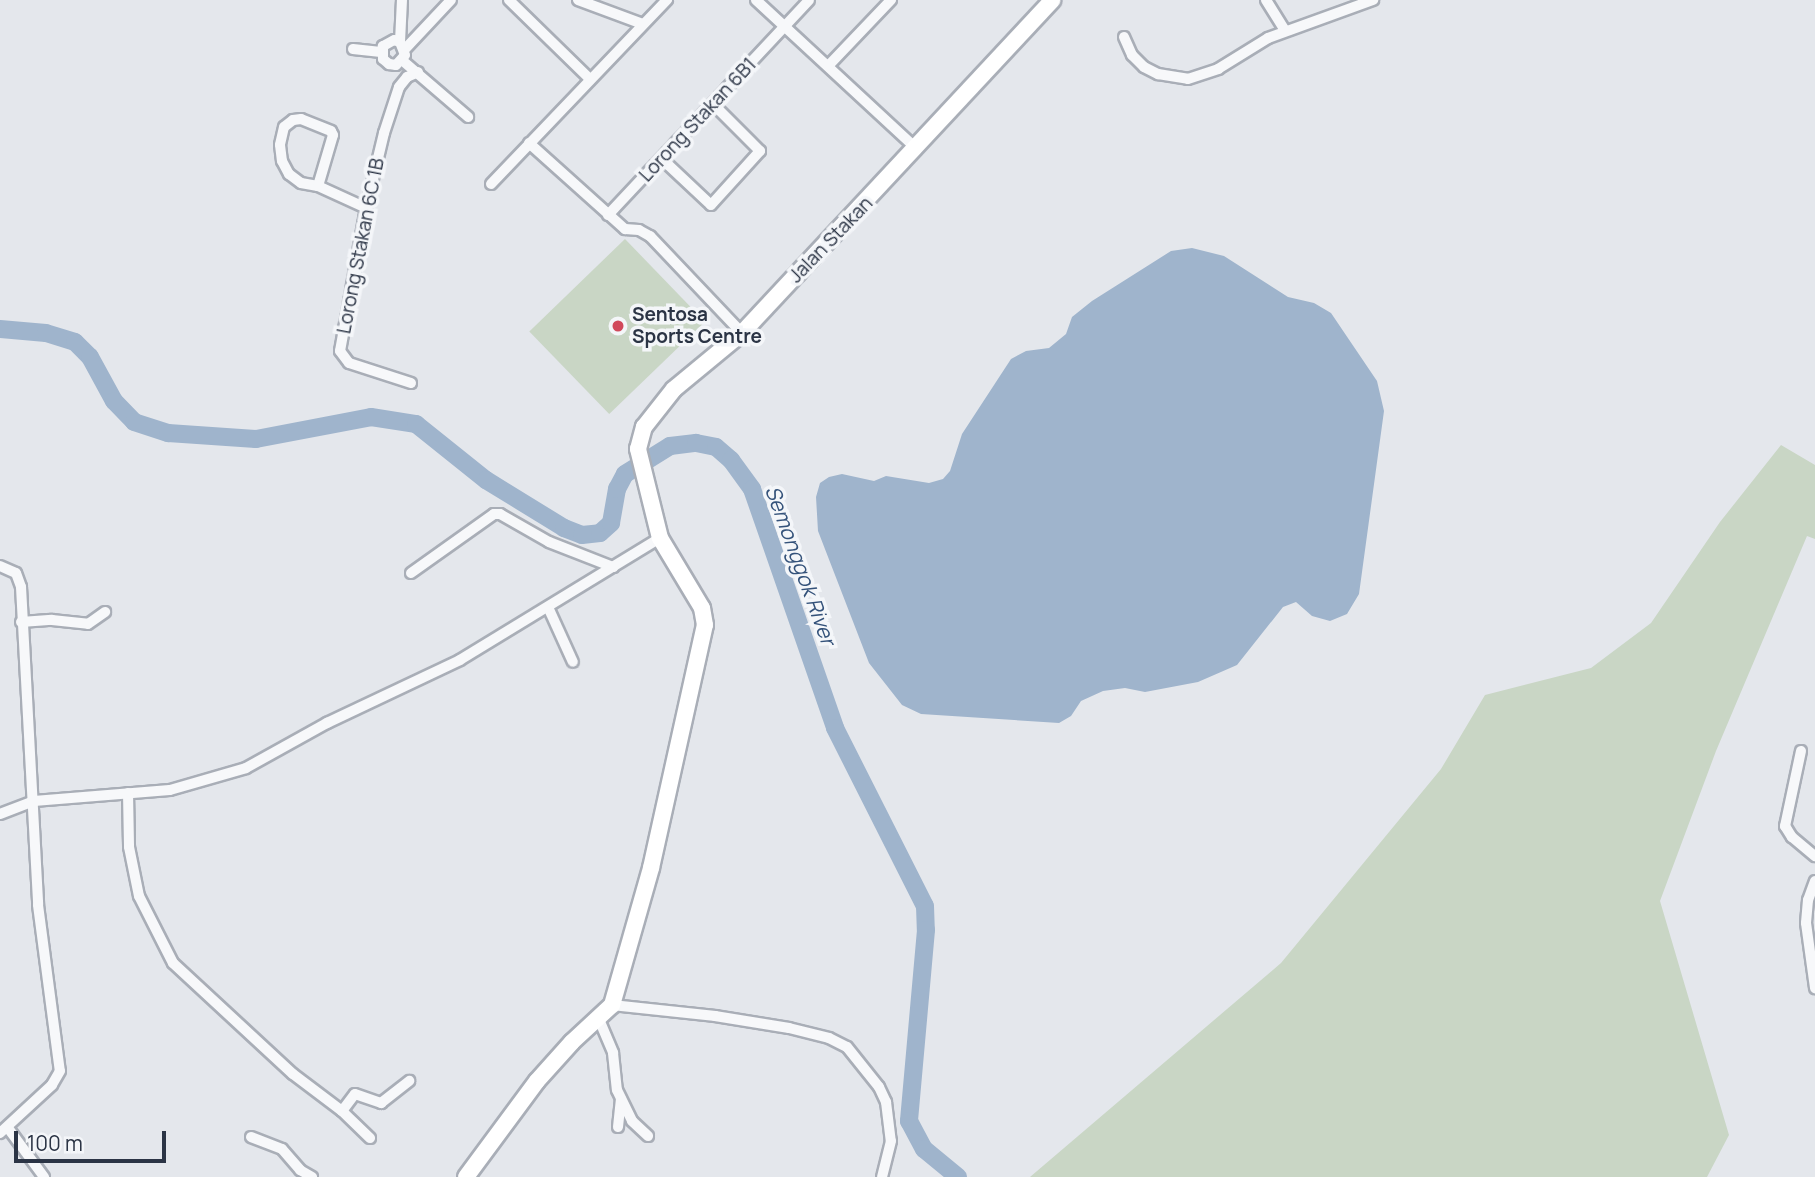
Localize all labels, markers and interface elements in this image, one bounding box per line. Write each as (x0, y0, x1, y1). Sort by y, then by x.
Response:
street label: Lorong Stakan 6B1 (635, 53, 761, 187)
street label: Lorong Stakan 6C 1B (333, 156, 389, 336)
street label: Jalan Stakan (784, 192, 878, 288)
place label: Sentosa Sports Centre (632, 304, 762, 348)
marker: Sentosa Sports Centre (610, 318, 626, 334)
water label: Semonggok River (760, 482, 842, 648)
scale bar (18, 1118, 170, 1162)
text: 100 m (27, 1129, 83, 1157)

